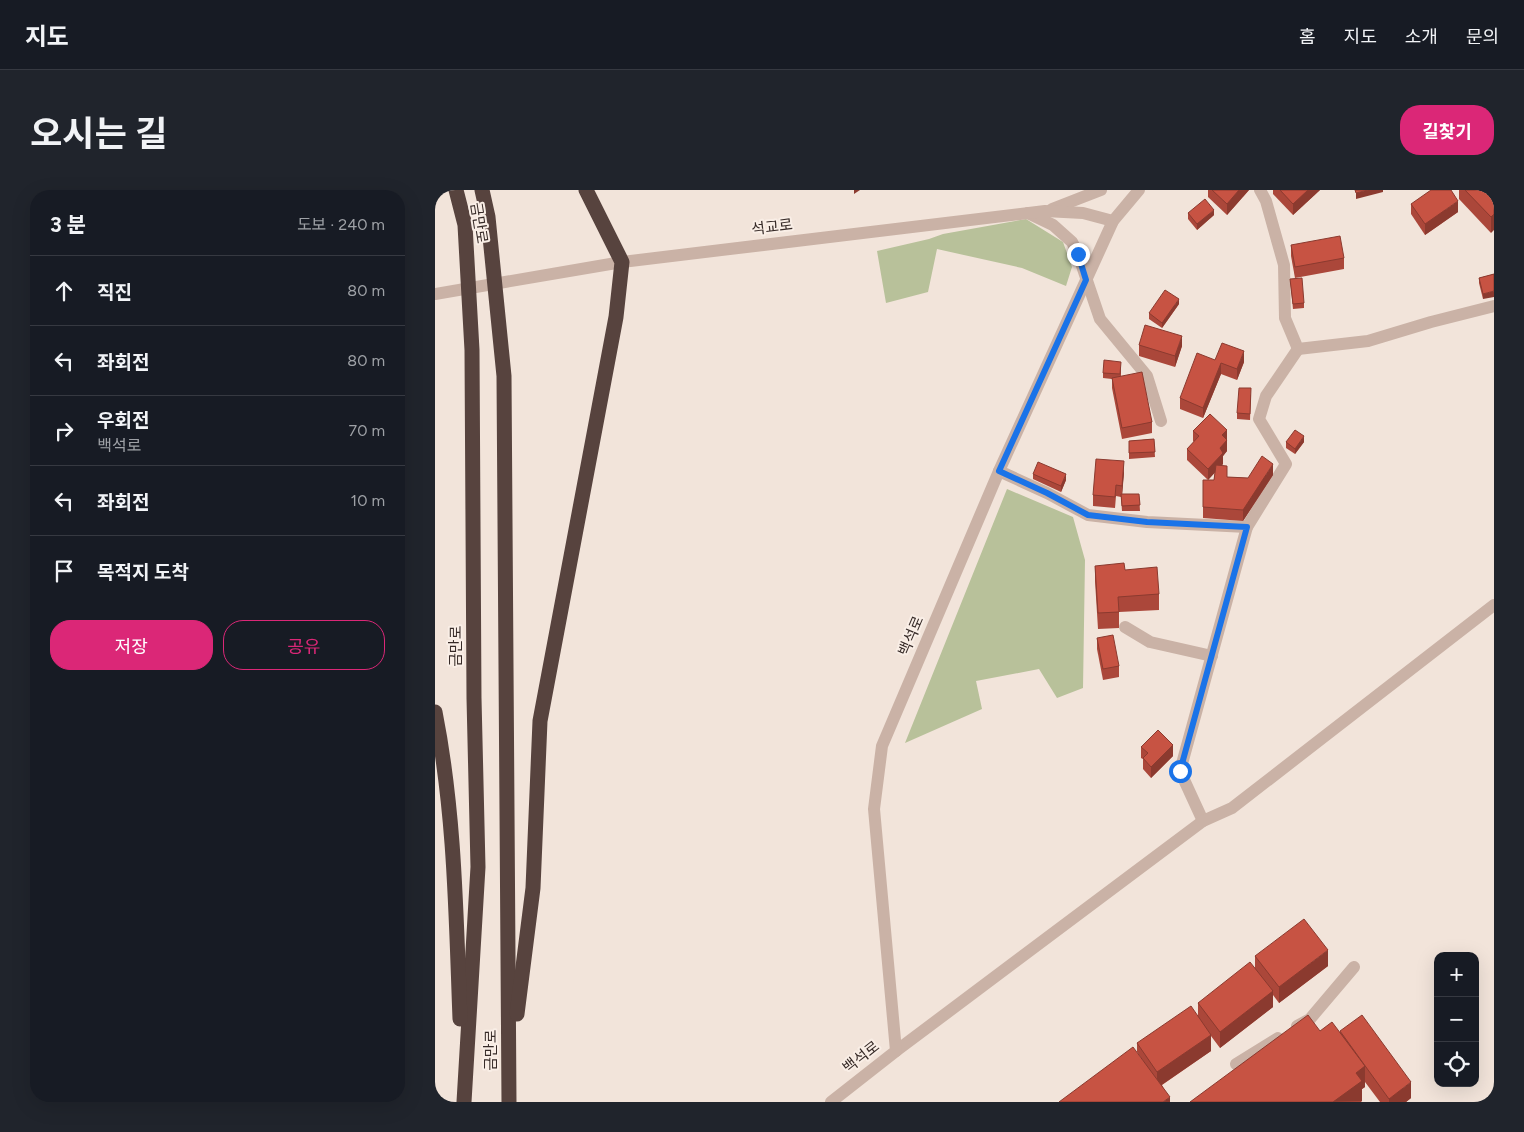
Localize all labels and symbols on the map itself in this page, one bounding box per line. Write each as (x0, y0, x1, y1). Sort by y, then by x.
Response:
street label: 금만로 (467, 201, 491, 245)
street label: 석교로 (750, 216, 794, 238)
route end (1067, 243, 1090, 266)
street label: 백석로 (895, 613, 927, 659)
street label: 금만로 (447, 625, 465, 667)
route start (1169, 760, 1192, 783)
street label: 금만로 (482, 1029, 500, 1071)
street label: 백석로 (839, 1037, 883, 1077)

